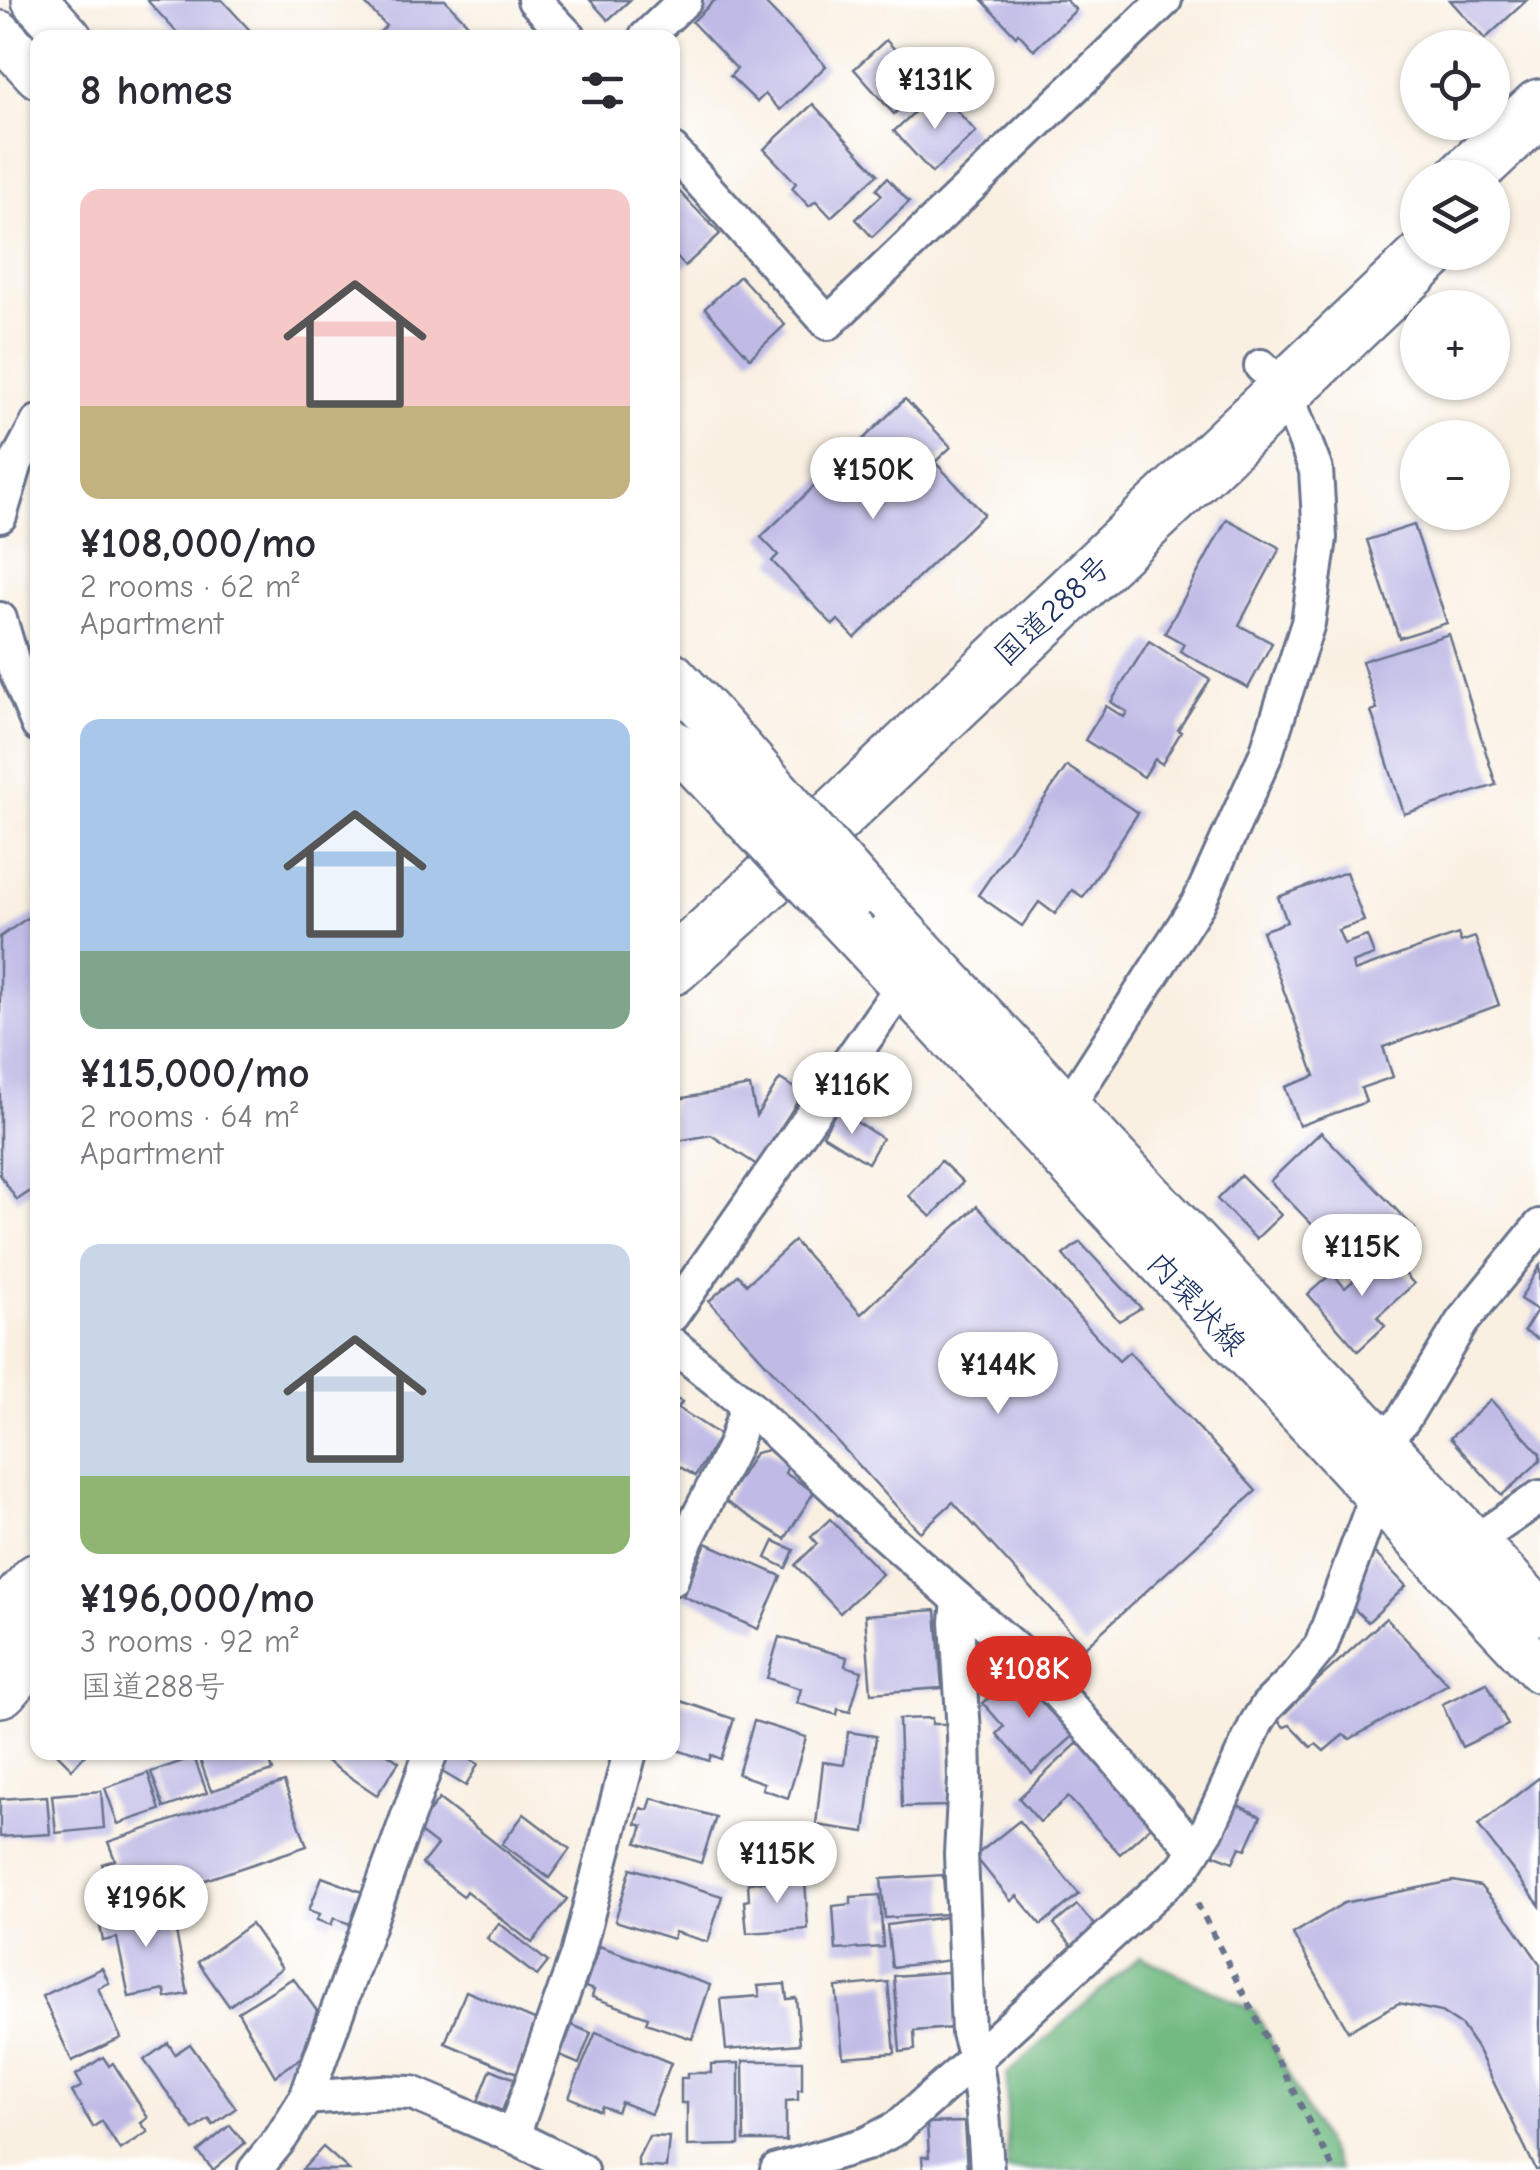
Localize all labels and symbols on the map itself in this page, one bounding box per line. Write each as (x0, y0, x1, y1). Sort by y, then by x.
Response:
pin: ¥131K (865, 47, 1005, 132)
pin: ¥150K (803, 437, 943, 522)
street label: 国道288号 (986, 547, 1118, 674)
pin: ¥116K (782, 1052, 922, 1137)
pin: ¥115K (1292, 1214, 1432, 1299)
street label: 内環状線 (1139, 1244, 1254, 1363)
pin: ¥144K (928, 1332, 1068, 1417)
pin: ¥108K (959, 1636, 1099, 1721)
pin: ¥115K (707, 1821, 847, 1906)
pin: ¥196K (76, 1865, 216, 1950)

